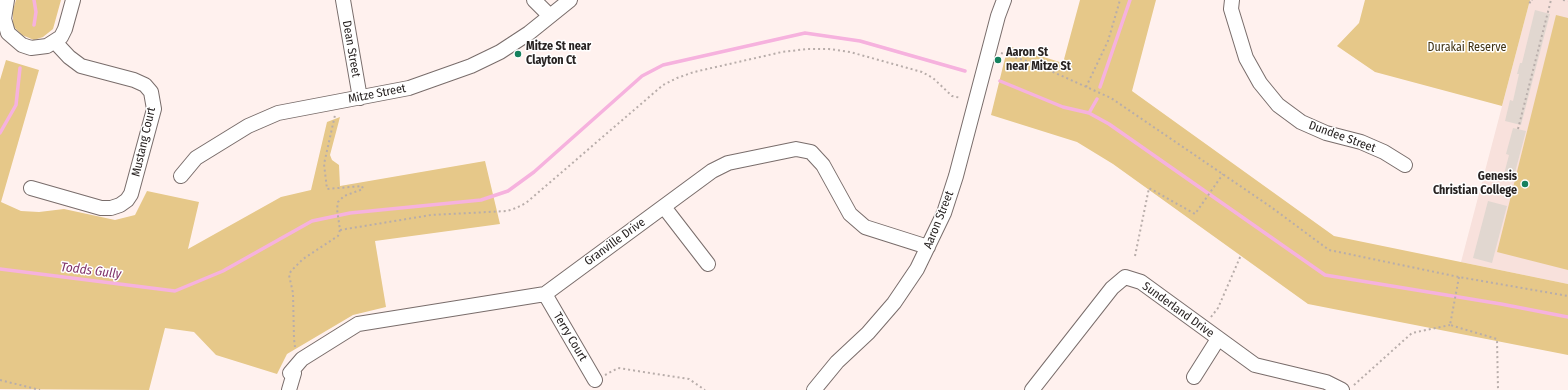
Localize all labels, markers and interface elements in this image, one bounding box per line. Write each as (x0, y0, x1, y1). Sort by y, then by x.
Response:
street label: Dean Street (339, 20, 363, 78)
place label: Mitze St near Clayton Ct (526, 40, 591, 68)
park label: Durakai Reserve (1428, 41, 1506, 55)
place label: Aaron St near Mitze St (1006, 46, 1071, 74)
marker: Mitze St near Clayton Ct (513, 49, 523, 59)
marker: Aaron St near Mitze St (993, 55, 1003, 65)
street label: Mitze Street (347, 81, 407, 107)
street label: Mustang Court (129, 106, 159, 178)
street label: Dundee Street (1307, 118, 1377, 156)
place label: Genesis Christian College (1433, 170, 1517, 198)
marker: Genesis Christian College (1520, 179, 1530, 189)
street label: Aaron Street (921, 189, 957, 251)
street label: Granville Drive (582, 215, 648, 269)
water label: Todds Gully (60, 260, 122, 282)
street label: Sunderland Drive (1139, 279, 1217, 341)
street label: Terry Court (550, 310, 590, 364)

